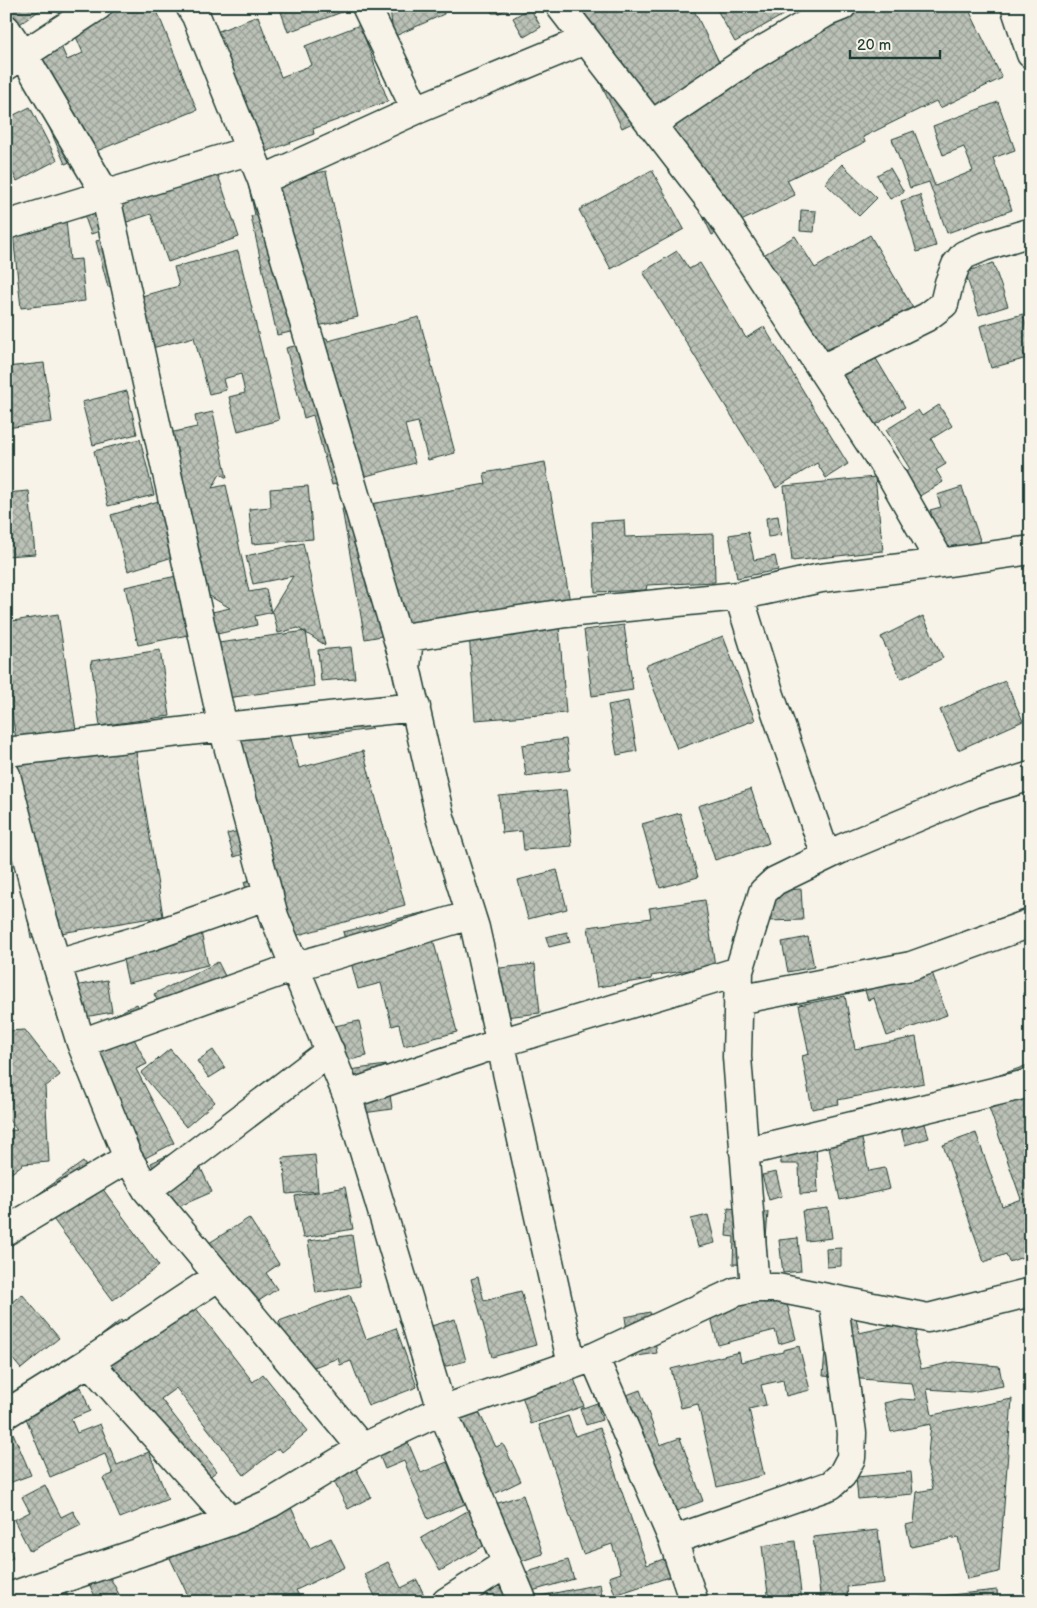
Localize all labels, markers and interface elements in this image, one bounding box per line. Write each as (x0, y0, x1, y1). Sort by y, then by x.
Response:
scale bar (850, 28, 940, 60)
text: 20 m (857, 36, 891, 55)

